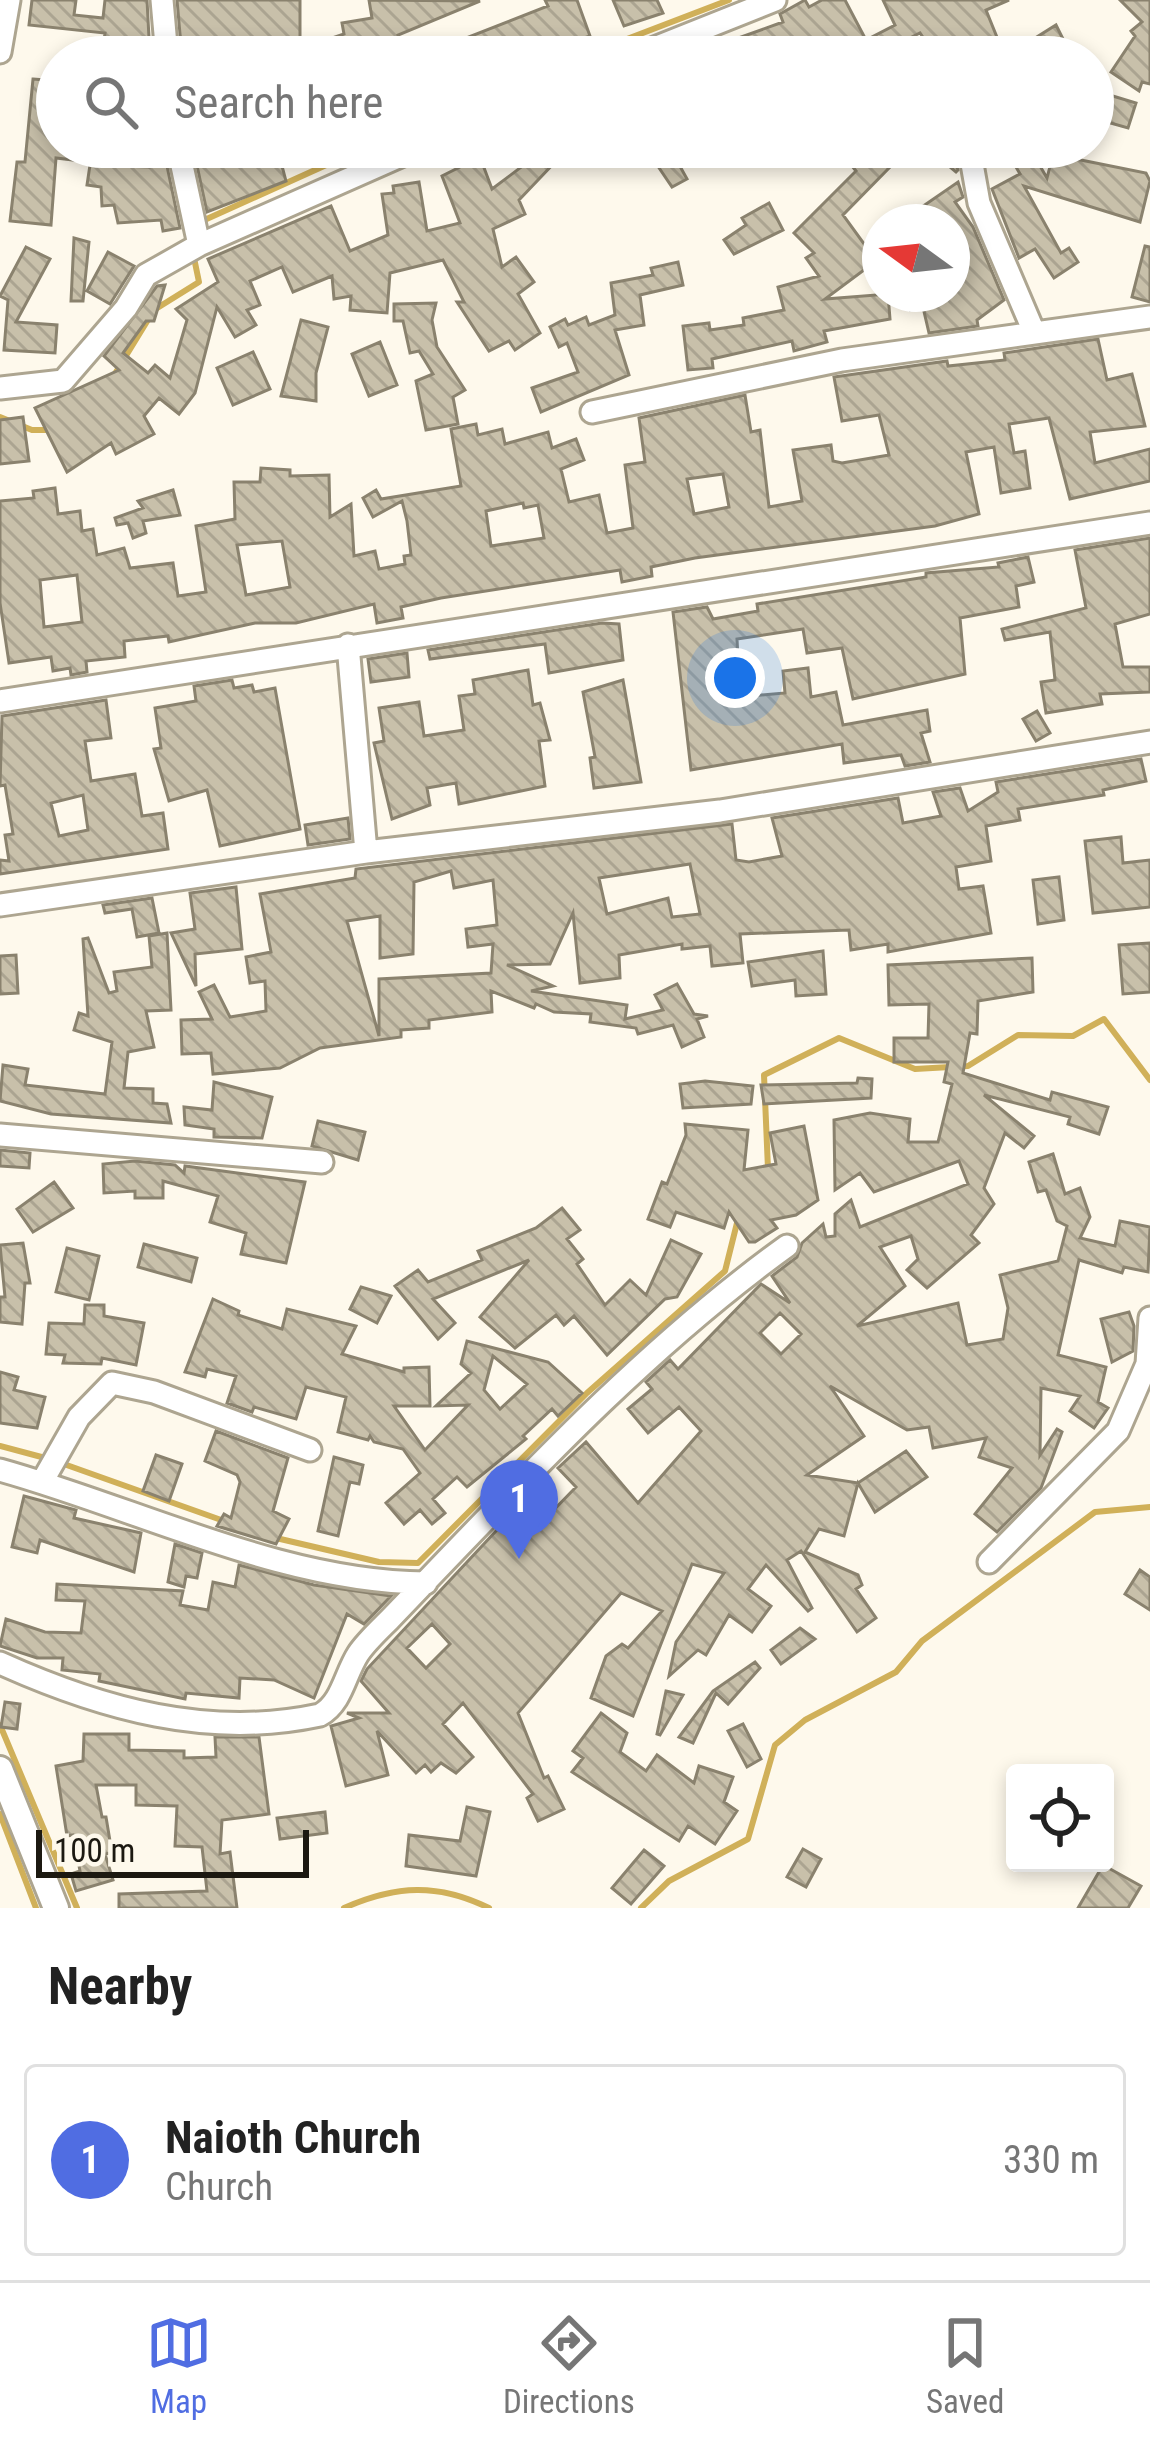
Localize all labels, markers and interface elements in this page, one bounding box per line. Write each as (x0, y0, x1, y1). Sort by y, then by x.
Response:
search box (36, 36, 1114, 168)
icon: search (78, 69, 144, 135)
text: Search here (174, 76, 383, 129)
north arrow (862, 204, 970, 312)
your location (705, 648, 765, 708)
pin: 1 (480, 1460, 558, 1559)
map controls (1006, 1764, 1114, 1872)
button: locate (1006, 1764, 1114, 1872)
scale bar (36, 1824, 309, 1877)
text: 100 m (54, 1831, 135, 1870)
text: Nearby (48, 1957, 192, 2016)
text: Naioth Church (165, 2111, 421, 2164)
text: 1 (80, 2137, 100, 2183)
text: 330 m (1003, 2137, 1099, 2183)
text: Church (165, 2164, 273, 2210)
tab: Map (146, 2310, 212, 2421)
tab: Directions (503, 2310, 635, 2421)
tab: Saved (926, 2310, 1004, 2421)

